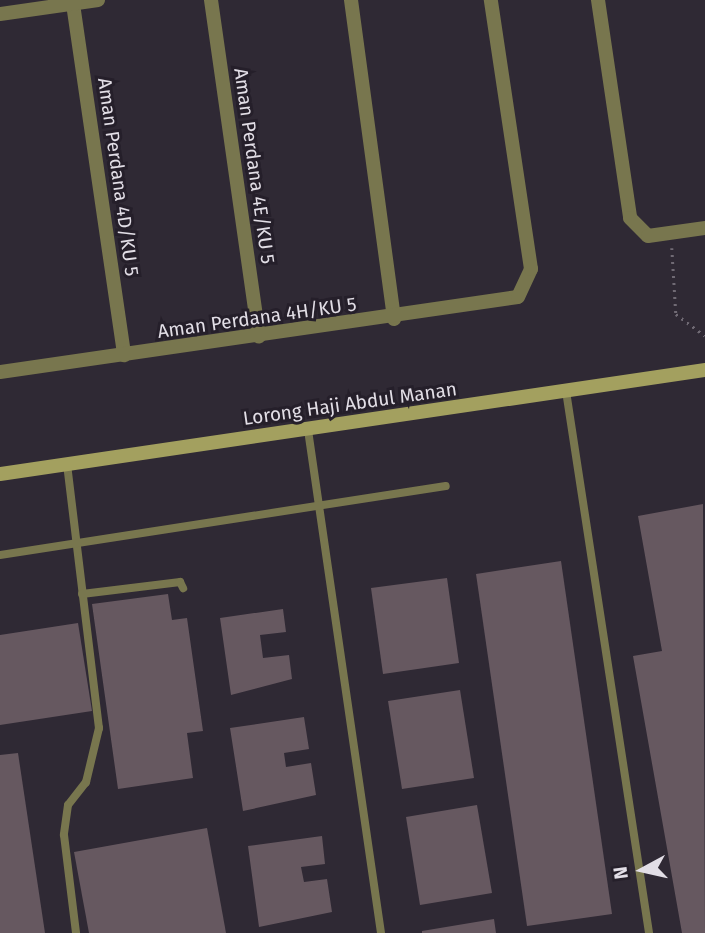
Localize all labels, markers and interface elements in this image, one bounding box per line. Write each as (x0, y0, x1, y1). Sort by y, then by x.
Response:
street label: Aman Perdana 4E/KU 5 (229, 66, 279, 266)
street label: Aman Perdana 4D/KU 5 (93, 76, 143, 278)
street label: Aman Perdana 4H/KU 5 (156, 293, 358, 343)
street label: Lorong Haji Abdul Manan (242, 378, 458, 430)
north arrow (607, 835, 677, 905)
text: N (608, 865, 633, 881)

